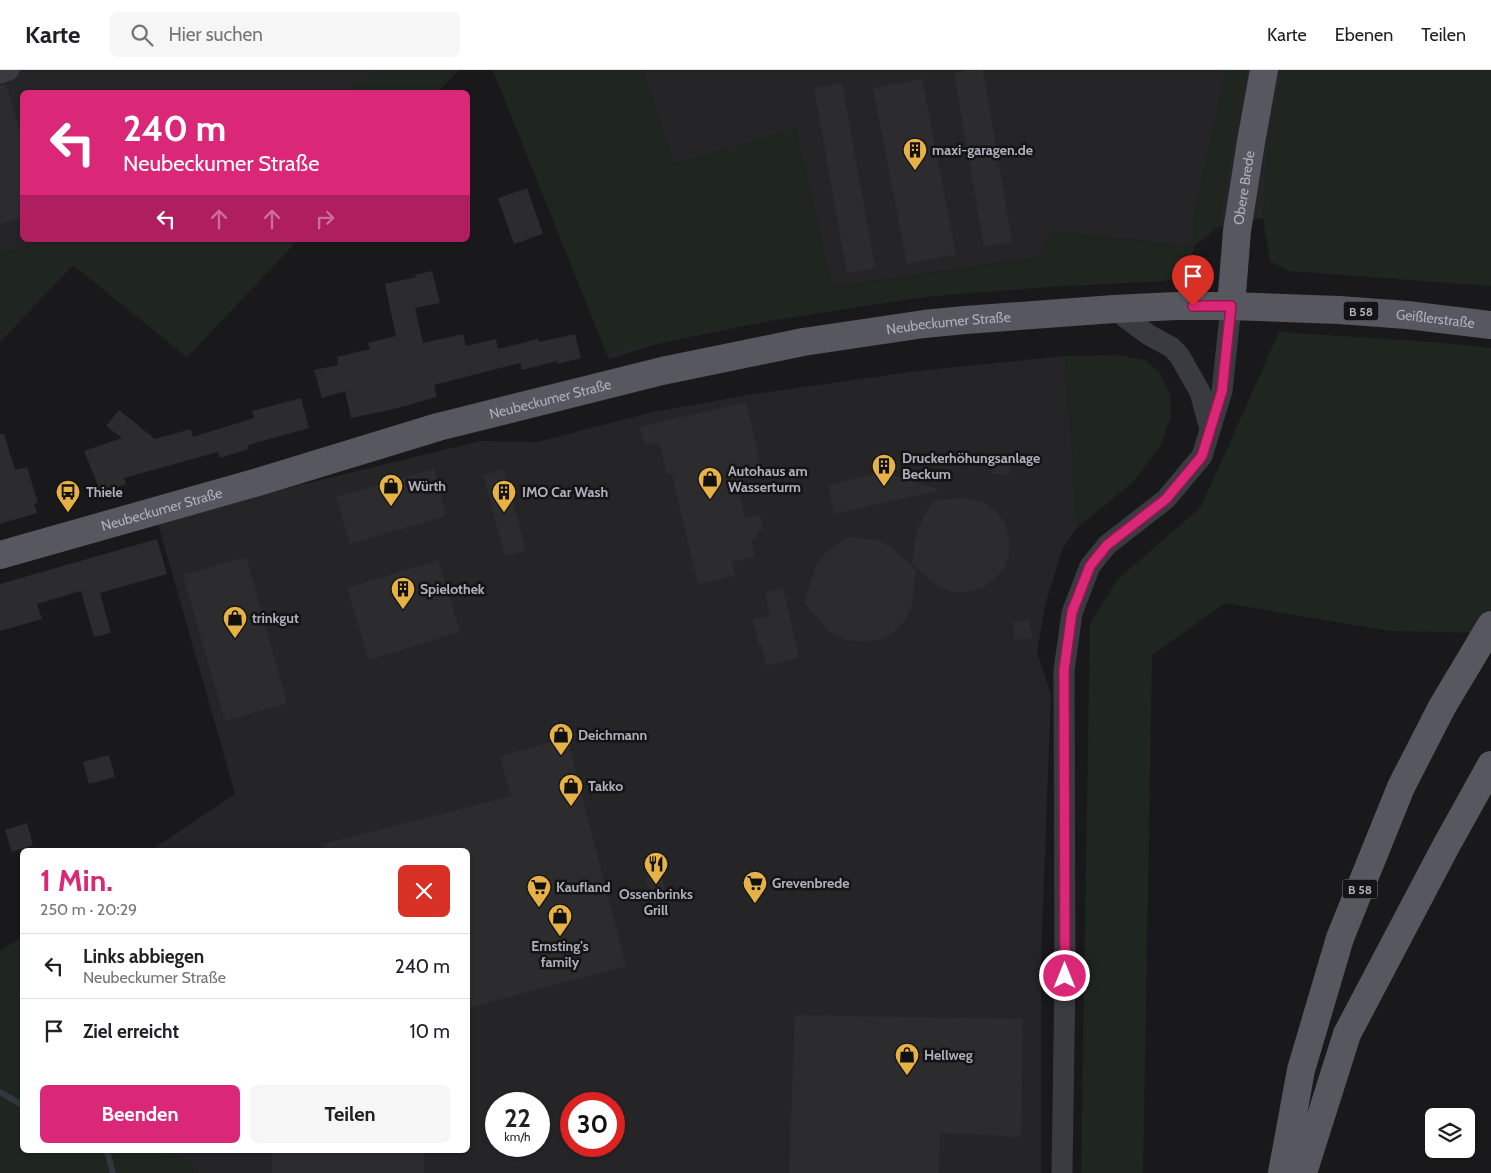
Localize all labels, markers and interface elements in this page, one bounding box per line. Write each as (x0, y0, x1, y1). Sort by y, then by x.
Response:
search box (110, 12, 460, 57)
text: Karte (25, 20, 80, 49)
icon: search (128, 21, 156, 49)
text: Hier suchen (168, 23, 263, 46)
text: Karte (1267, 24, 1307, 46)
text: Ebenen (1335, 24, 1393, 46)
text: Teilen (1421, 24, 1466, 46)
text: 240 m (123, 107, 226, 150)
icon: left (40, 110, 105, 175)
building icon: maxi-garagen.de (902, 137, 928, 171)
place label: maxi-garagen.de (932, 141, 1033, 159)
street label: Obere Brede (1229, 149, 1259, 226)
text: Neubeckumer Straße (123, 150, 319, 177)
icon: left (152, 205, 180, 233)
icon: ahead (205, 205, 233, 233)
icon: ahead (258, 205, 286, 233)
icon: right (311, 205, 339, 233)
pin (1172, 255, 1214, 306)
icon: arrive (1179, 262, 1207, 290)
road number: B 58 (1344, 302, 1378, 320)
street label: Geißlerstraße (1395, 305, 1476, 332)
street label: Neubeckumer Straße (885, 308, 1011, 339)
street label: Neubeckumer Straße (487, 375, 613, 423)
place label: Druckerhöhungsanlage Beckum (902, 449, 1040, 483)
building icon: Druckerhöhungsanlage Beckum (871, 453, 897, 487)
place label: Autohaus am Wasserturm (728, 462, 808, 496)
shop icon: Autohaus am Wasserturm (697, 466, 723, 500)
shop icon: Würth (378, 473, 404, 507)
place label: Würth (408, 477, 446, 495)
bus stop icon: Thiele (55, 479, 81, 513)
building icon: IMO Car Wash (491, 479, 517, 513)
place label: Thiele (86, 483, 123, 501)
place label: IMO Car Wash (522, 483, 608, 501)
street label: Neubeckumer Straße (99, 484, 224, 535)
building icon: Spielothek (390, 576, 416, 610)
place label: Spielothek (420, 580, 485, 598)
shop icon: trinkgut (222, 605, 248, 639)
place label: trinkgut (252, 609, 299, 627)
shop icon: Deichmann (548, 722, 574, 756)
place label: Deichmann (578, 726, 647, 744)
shop icon: Takko (558, 773, 584, 807)
place label: Takko (588, 777, 623, 795)
restaurant icon: Ossenbrinks Grill (643, 851, 669, 885)
text: 1 Min. (40, 862, 113, 899)
button: close (398, 865, 450, 917)
supermarket icon: Grevenbrede (742, 870, 768, 904)
supermarket icon: Kaufland (526, 874, 552, 908)
place label: Grevenbrede (772, 874, 850, 892)
place label: Kaufland (556, 878, 611, 896)
road number: B 58 (1342, 880, 1378, 899)
place label: Ossenbrinks Grill (619, 885, 693, 919)
text: 250 m · 20:29 (40, 900, 137, 919)
shop icon: Ernsting's family (547, 903, 573, 937)
place label: Ernsting's family (531, 937, 589, 971)
text: Links abbiegen (83, 945, 204, 968)
position arrow (1038, 949, 1090, 1001)
icon: left (40, 952, 68, 980)
text: 240 m (395, 955, 450, 978)
text: Neubeckumer Straße (83, 968, 226, 987)
icon: arrive (40, 1017, 68, 1045)
text: Ziel erreicht (83, 1020, 179, 1043)
text: 10 m (410, 1020, 450, 1043)
shop icon: Hellweg (894, 1042, 920, 1076)
place label: Hellweg (924, 1046, 973, 1064)
button: Beenden (40, 1085, 240, 1143)
button: Teilen (250, 1085, 450, 1143)
speed limit sign: 30 (560, 1092, 625, 1157)
text: 22 (504, 1103, 531, 1133)
map controls (1425, 1108, 1475, 1158)
button: layers (1425, 1108, 1475, 1158)
text: km/h (504, 1129, 531, 1144)

